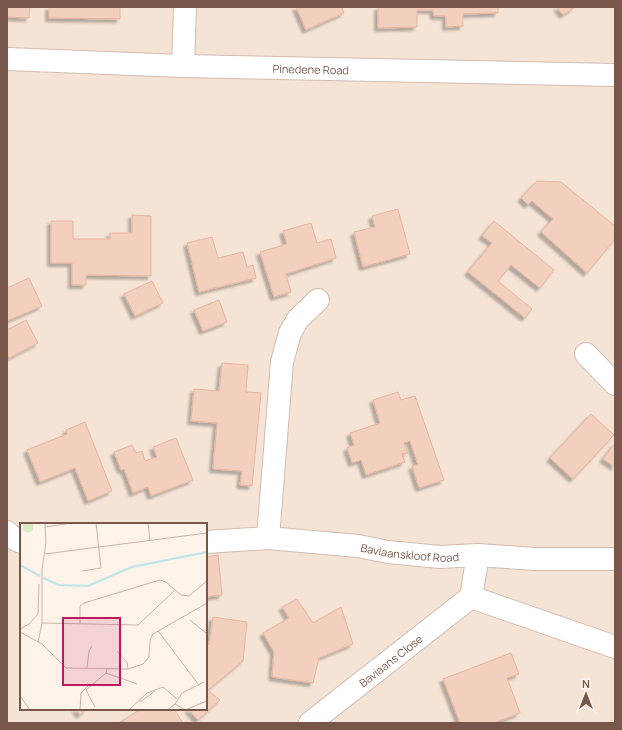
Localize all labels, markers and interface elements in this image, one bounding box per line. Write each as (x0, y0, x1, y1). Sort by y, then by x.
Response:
street label: Pinedene Road (273, 60, 349, 77)
inset map (20, 523, 207, 710)
street label: Baviaanskloof Road (360, 539, 459, 564)
street label: Baviaans Close (355, 630, 426, 690)
north arrow (566, 674, 606, 714)
text: N (582, 676, 590, 691)

